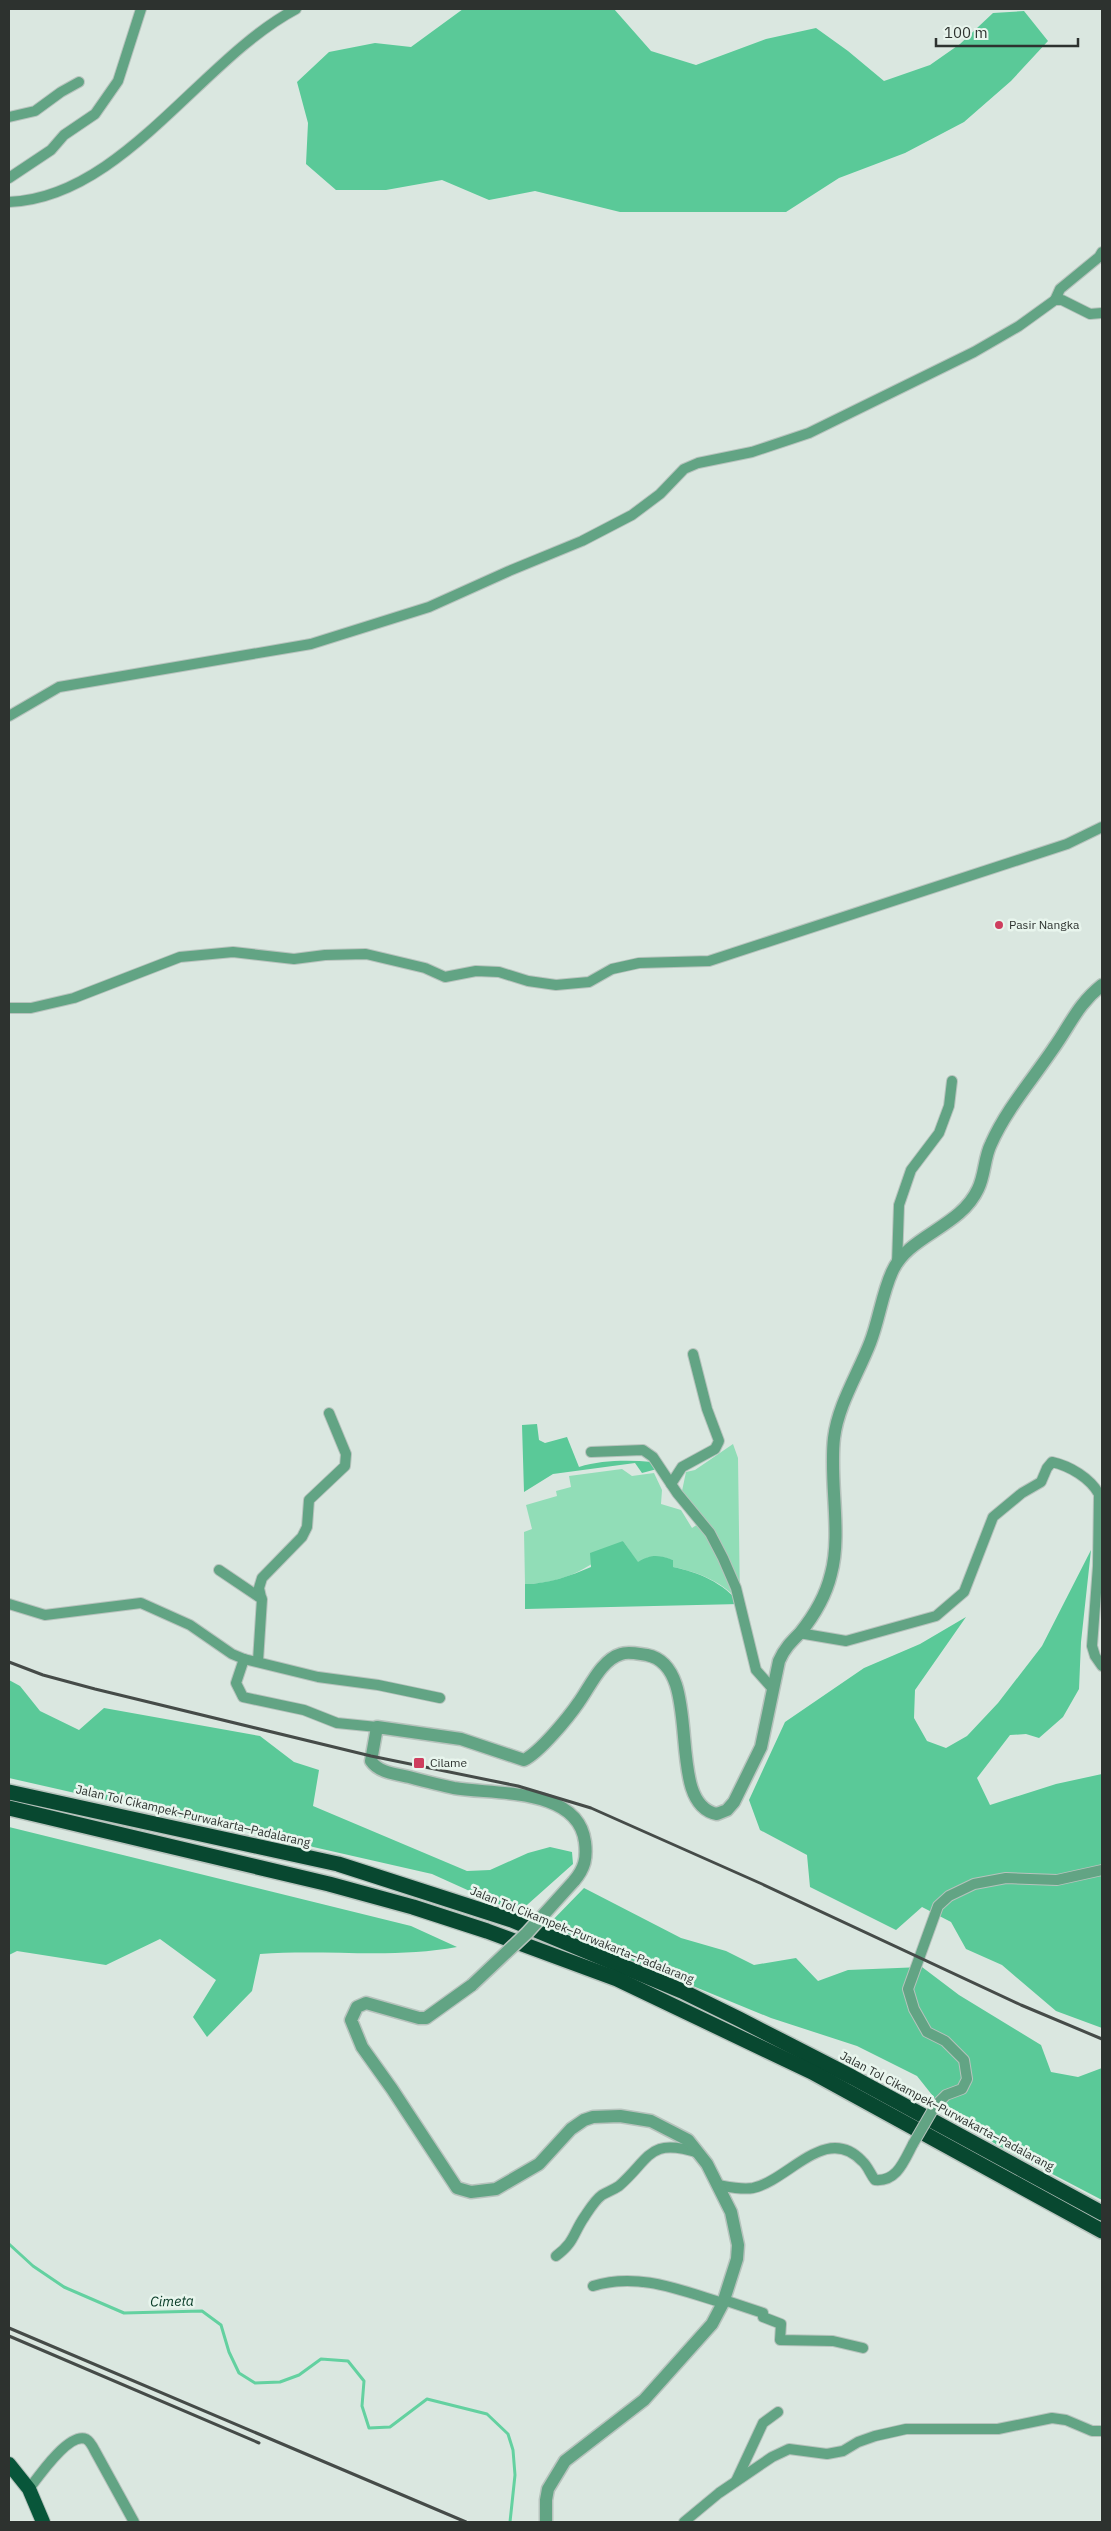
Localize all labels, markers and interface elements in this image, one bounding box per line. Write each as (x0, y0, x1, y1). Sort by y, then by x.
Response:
scale bar (936, 15, 1078, 47)
text: 100 m (944, 23, 988, 42)
place label: Pasir Nangka (1009, 917, 1080, 932)
marker: Pasir Nangka (993, 919, 1005, 931)
place label: Cilame (430, 1755, 468, 1770)
marker: Cilame (412, 1756, 426, 1770)
street label: Jalan Tol Cikampek–Purwakarta–Padalarang (74, 1781, 312, 1850)
street label: Jalan Tol Cikampek–Purwakarta–Padalarang (468, 1883, 697, 1987)
street label: Jalan Tol Cikampek–Purwakarta–Padalarang (838, 2048, 1057, 2174)
water label: Cimeta (150, 2292, 194, 2310)

